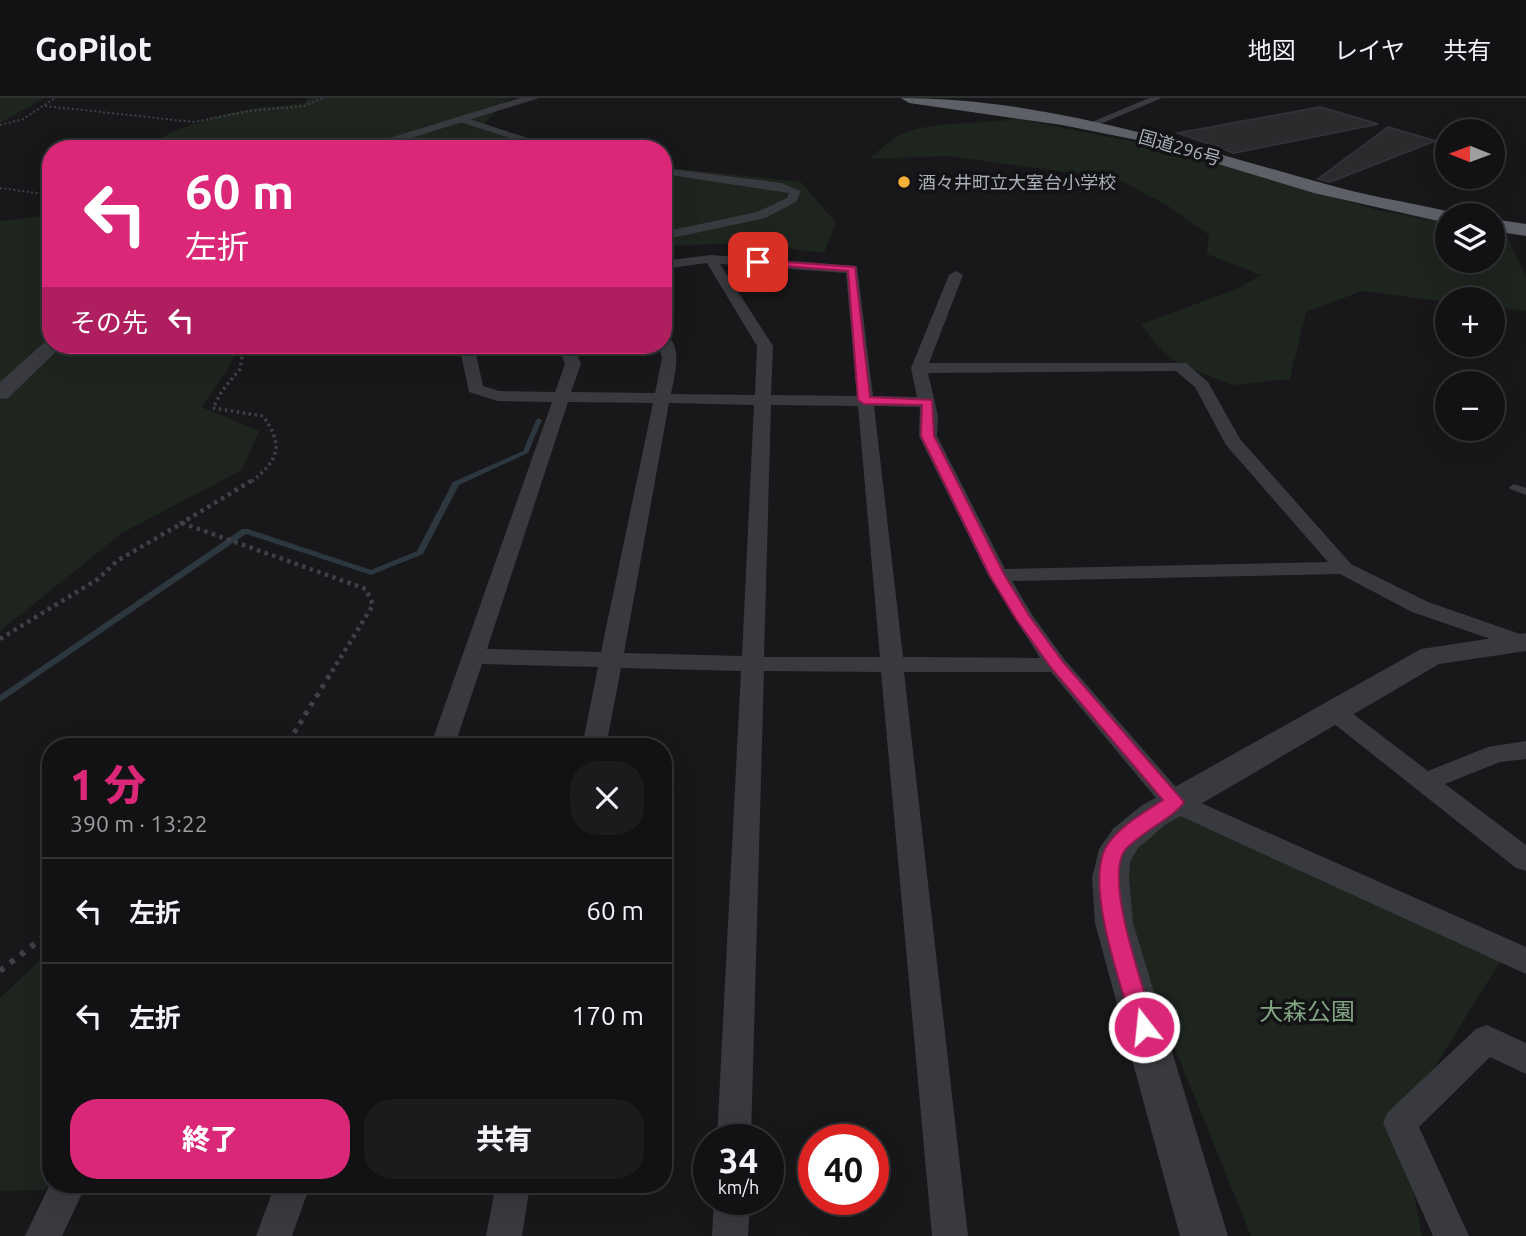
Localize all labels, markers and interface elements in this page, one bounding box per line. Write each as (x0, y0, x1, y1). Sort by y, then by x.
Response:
text: GoPilot (35, 30, 152, 67)
text: 地図 (1248, 37, 1296, 64)
text: レイヤ (1334, 37, 1405, 64)
text: 共有 (1443, 37, 1491, 64)
north arrow (1435, 119, 1505, 189)
map controls (1435, 119, 1505, 441)
street label: 国道296号 (1137, 126, 1223, 168)
text: 60 m (185, 163, 294, 218)
icon: left (70, 168, 161, 259)
place label: 酒々井町立大室台小学校 (918, 172, 1116, 192)
marker: 酒々井町立大室台小学校 (896, 174, 912, 190)
button: layers (1435, 203, 1505, 273)
text: 左折 (185, 228, 249, 264)
pin (728, 232, 788, 292)
icon: arrive (739, 243, 777, 281)
button: + (1435, 287, 1505, 357)
icon: left (162, 301, 200, 339)
text: その先 (70, 308, 148, 337)
button: − (1435, 371, 1505, 441)
text: 1 分 (70, 761, 146, 808)
button: close (570, 761, 644, 835)
text: 390 m · 13:22 (70, 811, 208, 836)
icon: left (70, 892, 108, 930)
text: 60 m (586, 896, 644, 925)
text: 左折 (129, 898, 181, 927)
position arrow (1107, 990, 1181, 1064)
icon: left (70, 997, 108, 1035)
park label: 大森公園 (1259, 998, 1355, 1025)
text: 170 m (572, 1001, 644, 1030)
text: 左折 (129, 1003, 181, 1032)
button: 終了 (70, 1099, 350, 1179)
button: 共有 (364, 1099, 644, 1179)
speed limit sign: 40 (798, 1124, 889, 1215)
text: 34 (719, 1140, 758, 1180)
text: km/h (718, 1177, 759, 1197)

